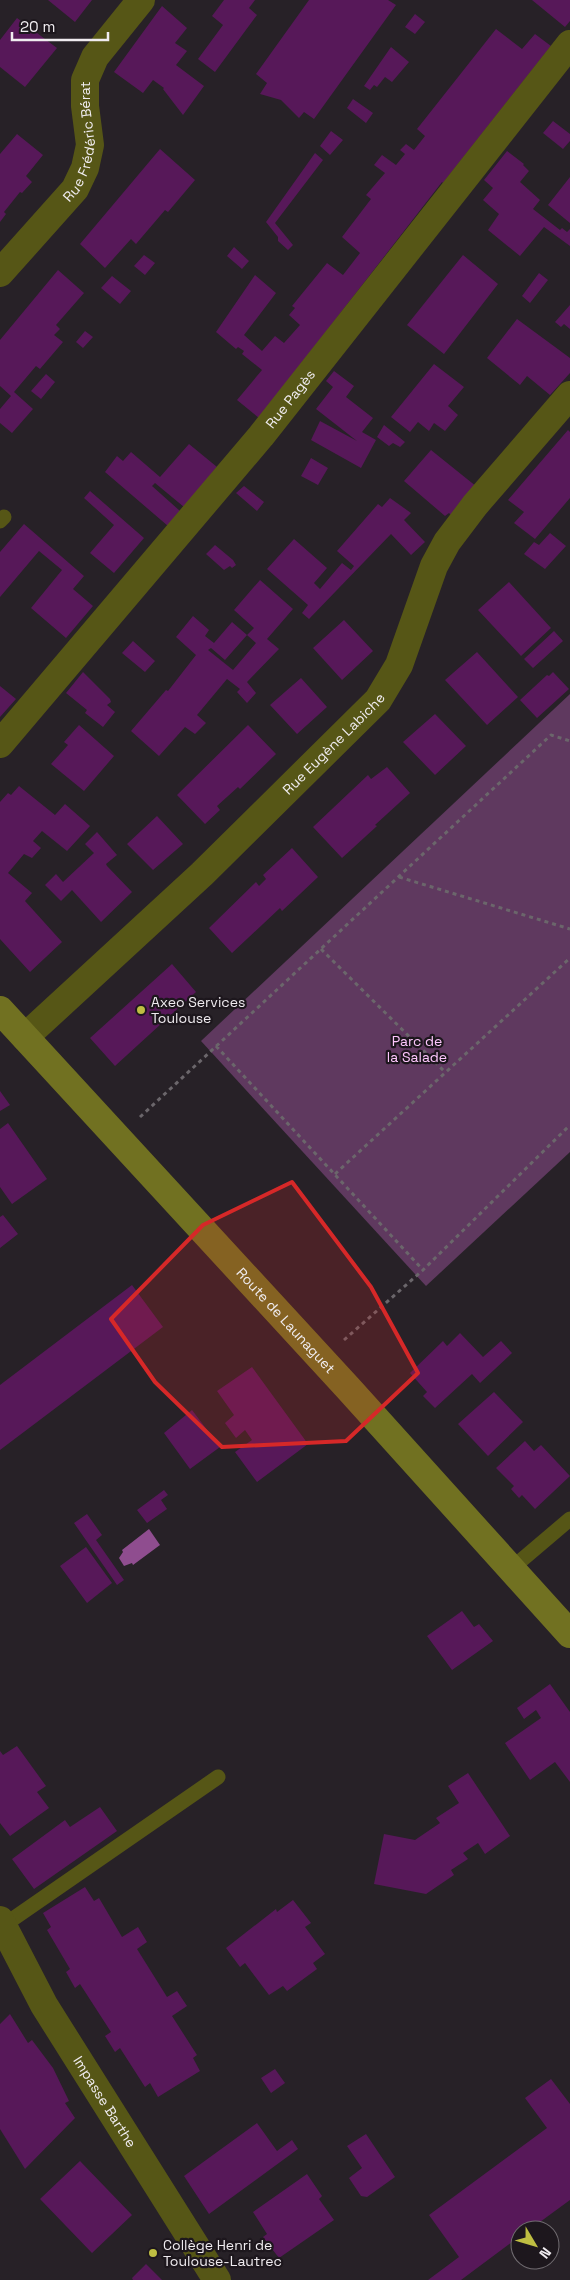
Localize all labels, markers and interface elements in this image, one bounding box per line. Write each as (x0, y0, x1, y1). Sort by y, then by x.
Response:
scale bar (12, 10, 109, 42)
text: 20 m (20, 17, 55, 36)
street label: Rue Frédéric Bérat (59, 81, 99, 205)
street label: Rue Pagès (261, 366, 319, 432)
street label: Rue Eugène Labiche (279, 690, 389, 798)
place label: Axeo Services Toulouse (151, 993, 245, 1027)
marker: Axeo Services Toulouse (135, 1004, 147, 1016)
park label: Parc de la Salade (387, 1032, 447, 1066)
street label: Route de Launaguet (233, 1264, 339, 1377)
street label: Impasse Barthe (69, 2052, 140, 2151)
north arrow (510, 2220, 560, 2270)
place label: Collège Henri de Toulouse-Lautrec (163, 2236, 282, 2270)
text: N (535, 2244, 555, 2262)
marker: Collège Henri de Toulouse-Lautrec (147, 2247, 159, 2259)

